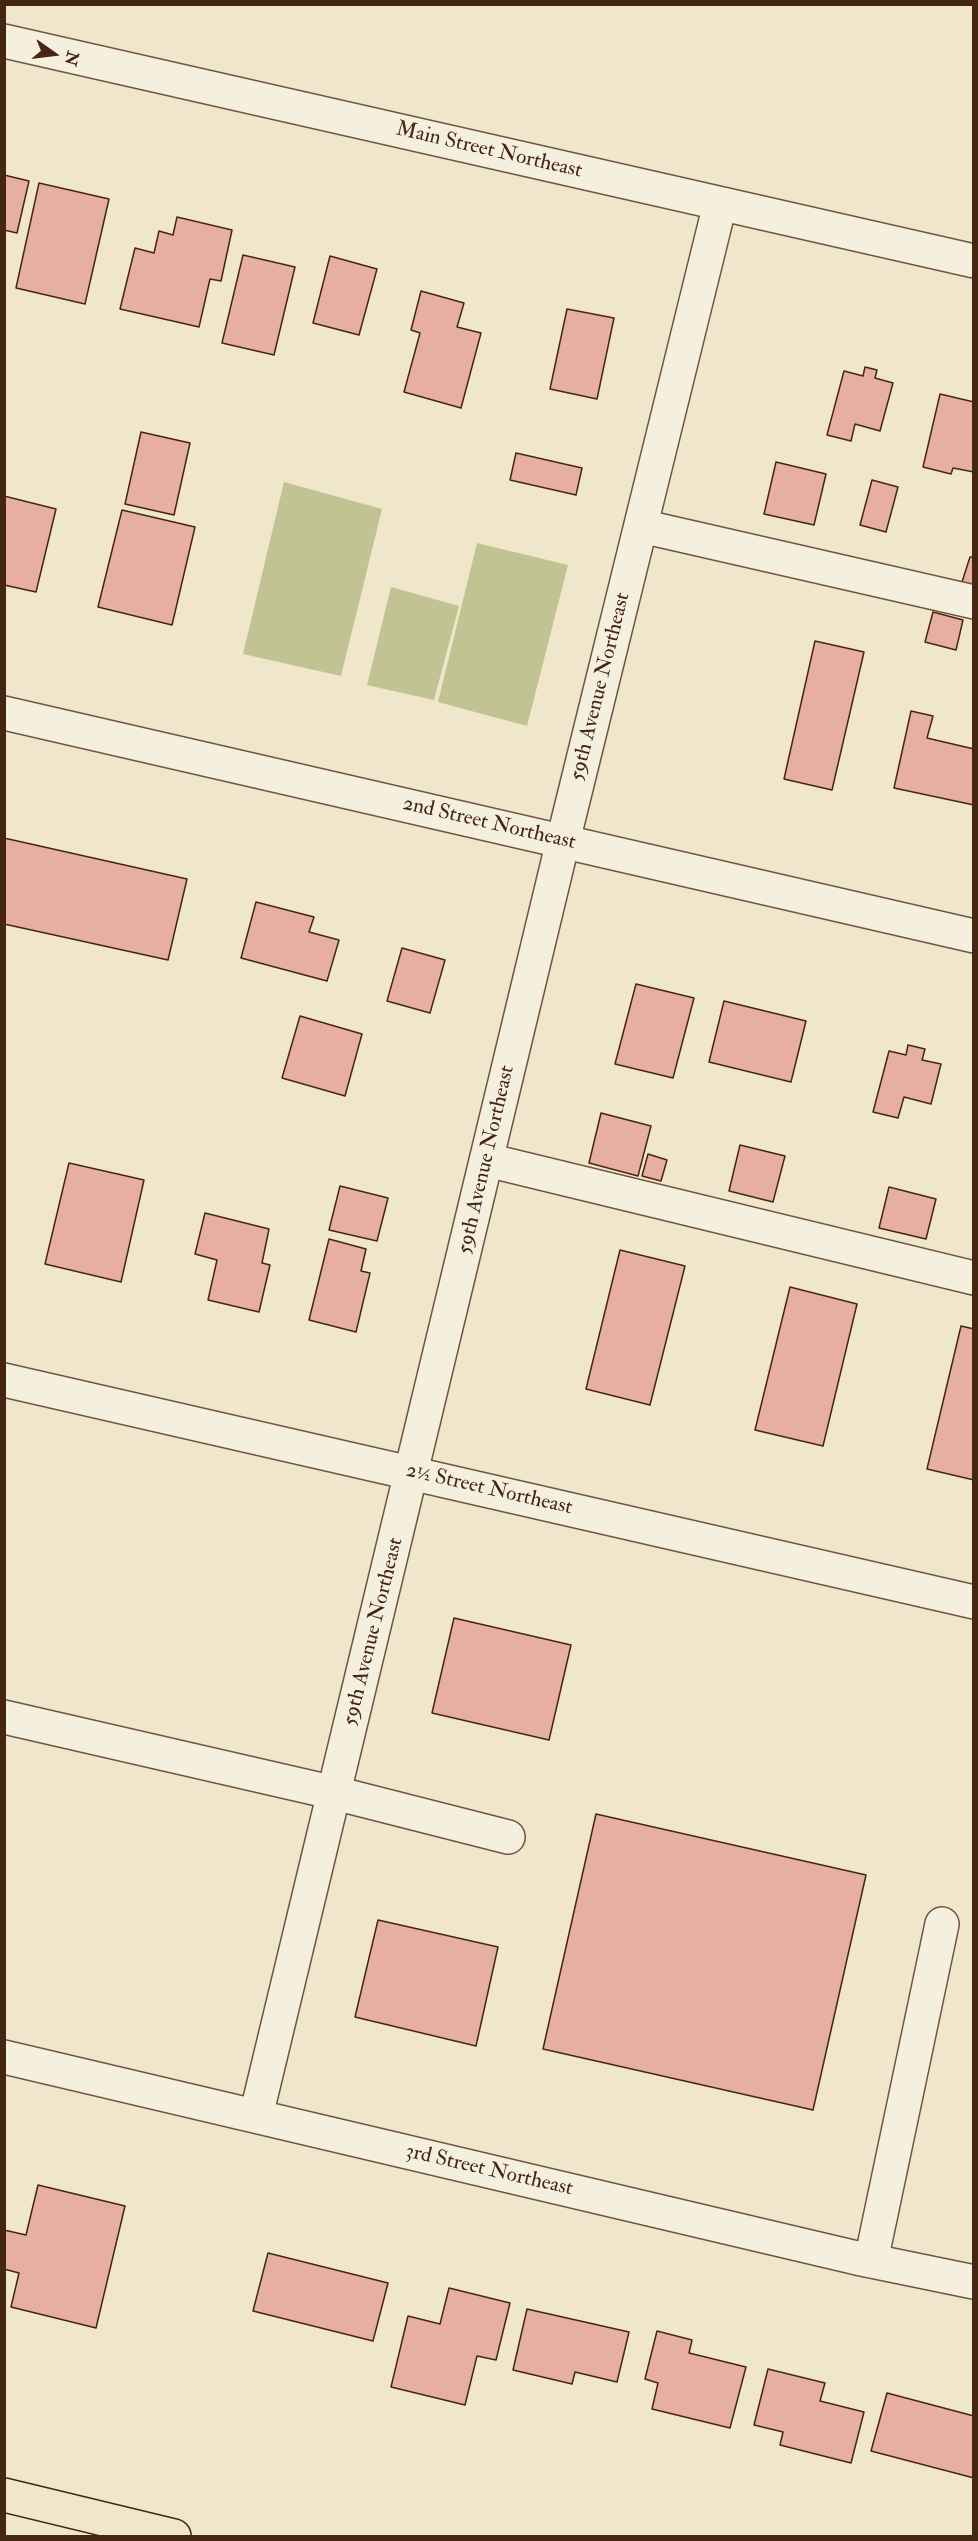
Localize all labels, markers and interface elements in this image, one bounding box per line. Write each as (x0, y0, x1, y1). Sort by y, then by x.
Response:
north arrow (24, 24, 84, 84)
text: N (60, 49, 83, 68)
street label: Main Street Northeast (394, 117, 584, 185)
street label: 59th Avenue Northeast (565, 590, 637, 784)
street label: 2nd Street Northeast (400, 792, 578, 856)
street label: 59th Avenue Northeast (453, 1063, 521, 1257)
street label: 2½ Street Northeast (403, 1459, 575, 1521)
street label: 59th Avenue Northeast (338, 1535, 410, 1729)
street label: 3rd Street Northeast (403, 2139, 575, 2203)

